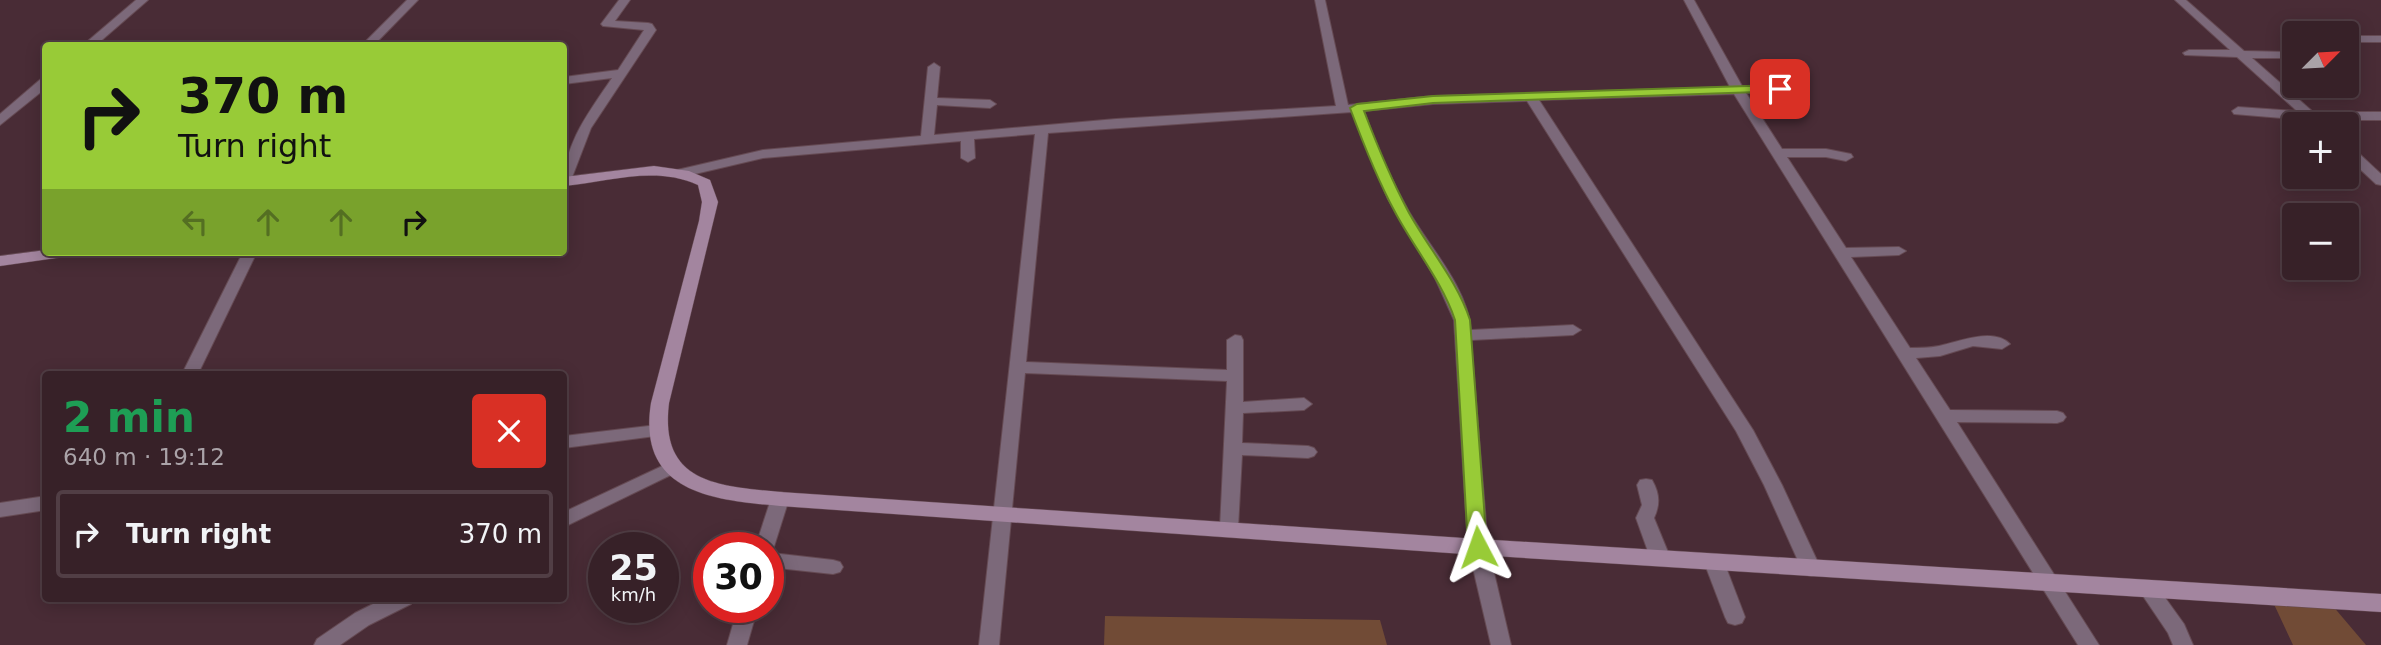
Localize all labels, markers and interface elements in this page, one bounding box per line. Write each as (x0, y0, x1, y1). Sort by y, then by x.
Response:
north arrow (2282, 21, 2359, 98)
map controls (2282, 21, 2359, 280)
pin (1750, 59, 1810, 119)
text: 370 m (178, 68, 348, 125)
icon: right (63, 70, 154, 161)
icon: arrive (1761, 70, 1799, 108)
button: + (2282, 112, 2359, 189)
text: Turn right (178, 127, 331, 165)
icon: left (176, 203, 214, 241)
icon: ahead (249, 203, 287, 241)
icon: ahead (322, 203, 360, 241)
icon: right (395, 203, 433, 241)
button: − (2282, 203, 2359, 280)
text: 2 min (63, 393, 195, 442)
button: close (472, 394, 546, 468)
text: 640 m · 19:12 (63, 444, 225, 470)
position arrow (1441, 510, 1515, 584)
icon: right (67, 515, 105, 553)
text: Turn right (126, 519, 271, 549)
text: 370 m (459, 519, 542, 549)
speed limit sign: 30 (693, 532, 784, 623)
text: 25 (609, 548, 658, 588)
text: km/h (611, 584, 656, 605)

